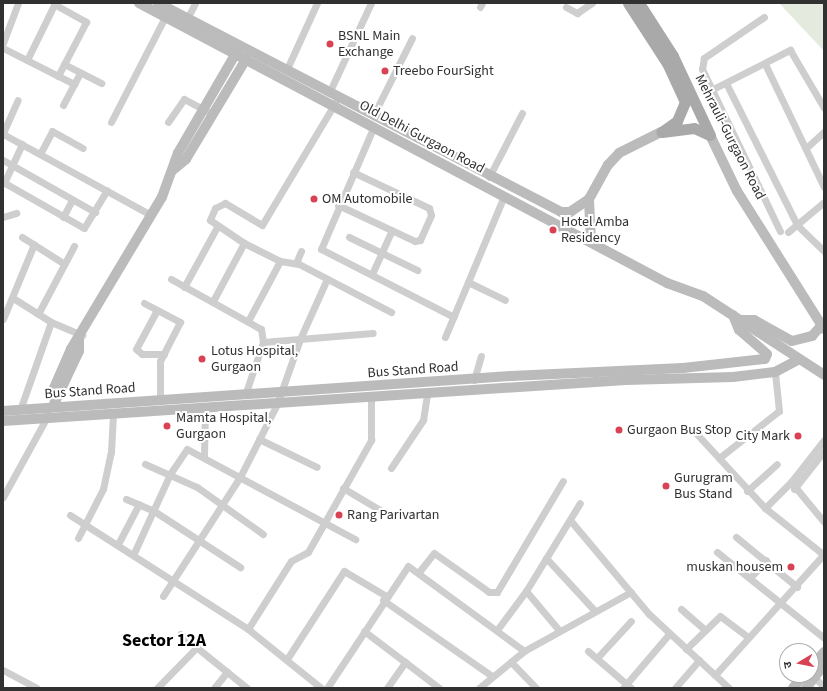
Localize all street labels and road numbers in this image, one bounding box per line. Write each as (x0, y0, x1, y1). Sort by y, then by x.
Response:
street label: Mehrauli-Gurgaon Road (691, 72, 769, 202)
street label: Old Delhi Gurgaon Road (357, 97, 487, 177)
street label: Bus Stand Road (367, 358, 459, 382)
street label: Bus Stand Road (44, 379, 136, 403)

